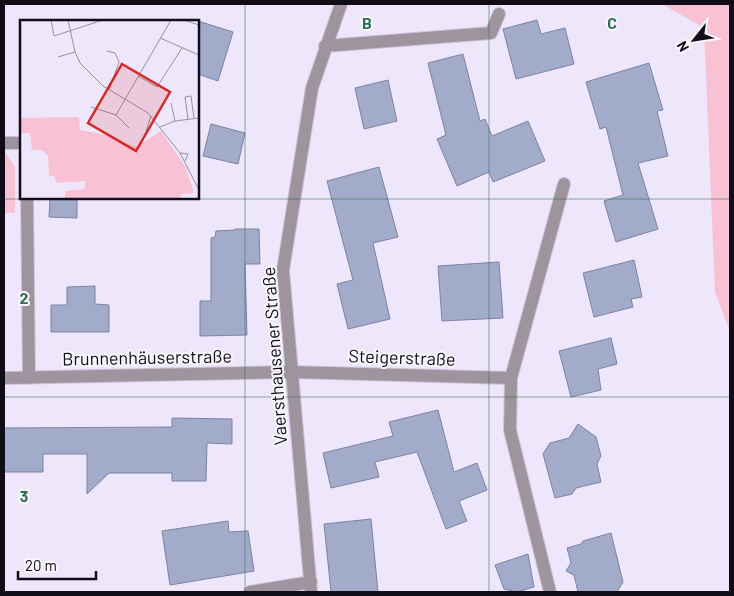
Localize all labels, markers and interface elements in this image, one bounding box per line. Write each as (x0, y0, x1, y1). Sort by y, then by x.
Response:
text: B (362, 13, 372, 32)
text: C (607, 13, 617, 32)
north arrow (669, 15, 719, 65)
inset map (20, 20, 199, 199)
text: N (673, 38, 692, 55)
street label: Vaersthausener Straße (257, 266, 291, 446)
text: 2 (20, 288, 29, 307)
street label: Steigerstraße (348, 344, 456, 370)
street label: Brunnenhäuserstraße (62, 345, 232, 369)
text: 3 (20, 486, 28, 505)
scale bar (18, 548, 95, 580)
text: 20 m (25, 556, 57, 574)

